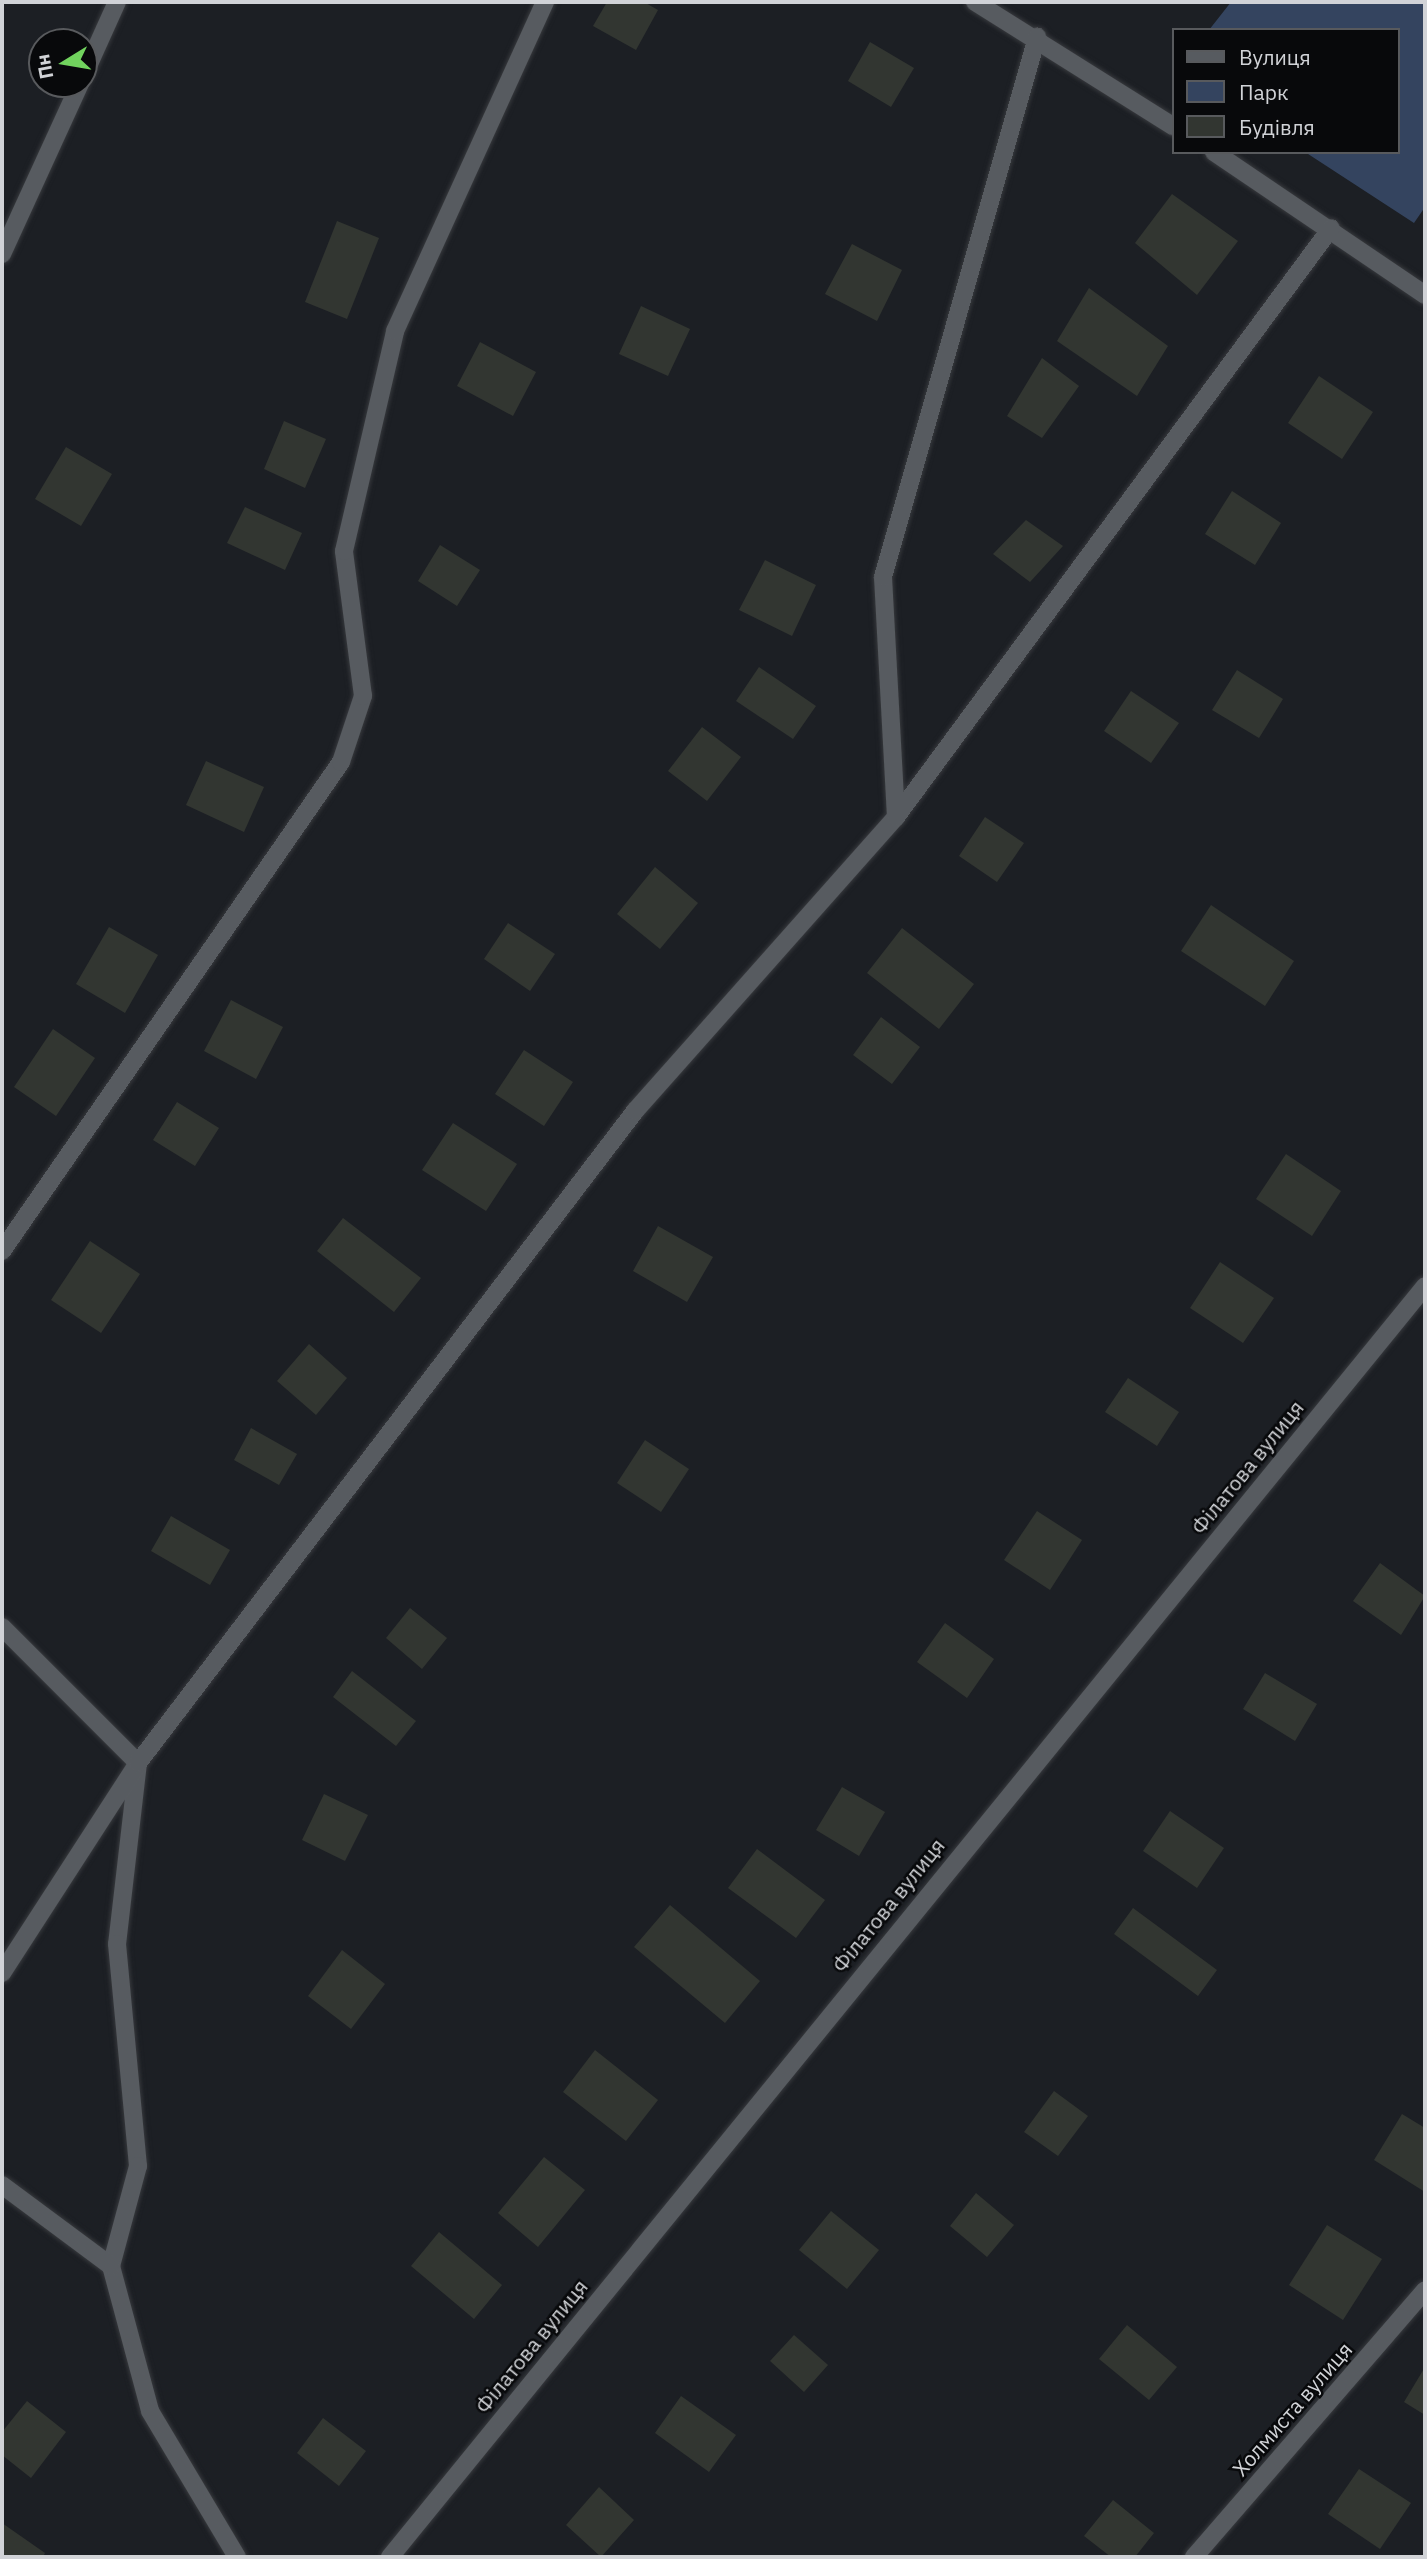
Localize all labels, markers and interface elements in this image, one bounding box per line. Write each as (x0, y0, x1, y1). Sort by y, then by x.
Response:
north arrow (28, 28, 98, 98)
legend (1172, 28, 1399, 154)
text: Вулиця (1239, 43, 1311, 71)
text: Пн (30, 52, 59, 81)
text: Парк (1239, 78, 1289, 106)
text: Будівля (1239, 113, 1315, 141)
street label: Філатова вулиця (1185, 1395, 1309, 1539)
street label: Філатова вулиця (826, 1833, 950, 1977)
street label: Філатова вулиця (469, 2274, 593, 2418)
street label: Холмиста вулиця (1227, 2337, 1357, 2481)

